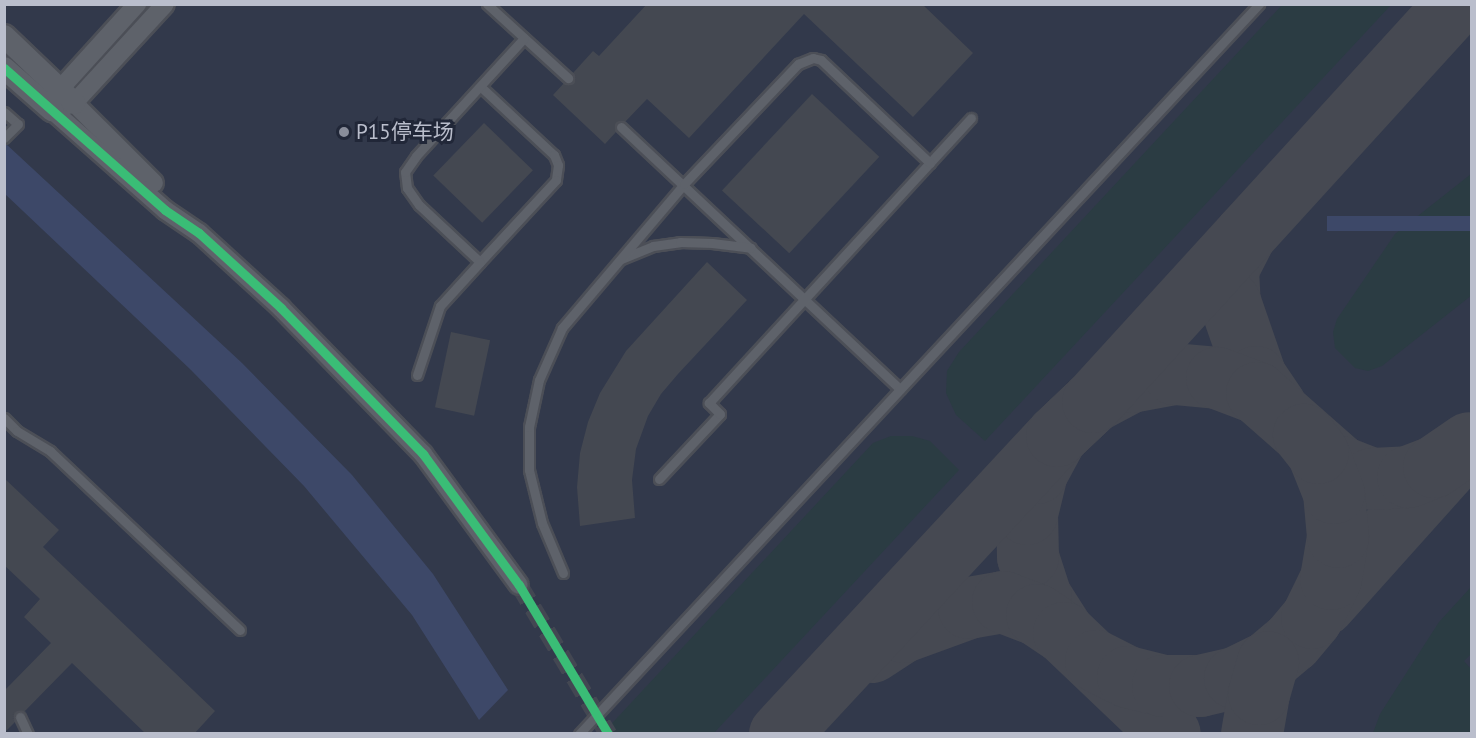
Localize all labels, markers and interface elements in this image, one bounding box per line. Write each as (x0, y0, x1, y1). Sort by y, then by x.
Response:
place label: P15停车场 (356, 119, 454, 145)
marker: P15停车场 (337, 125, 351, 139)

